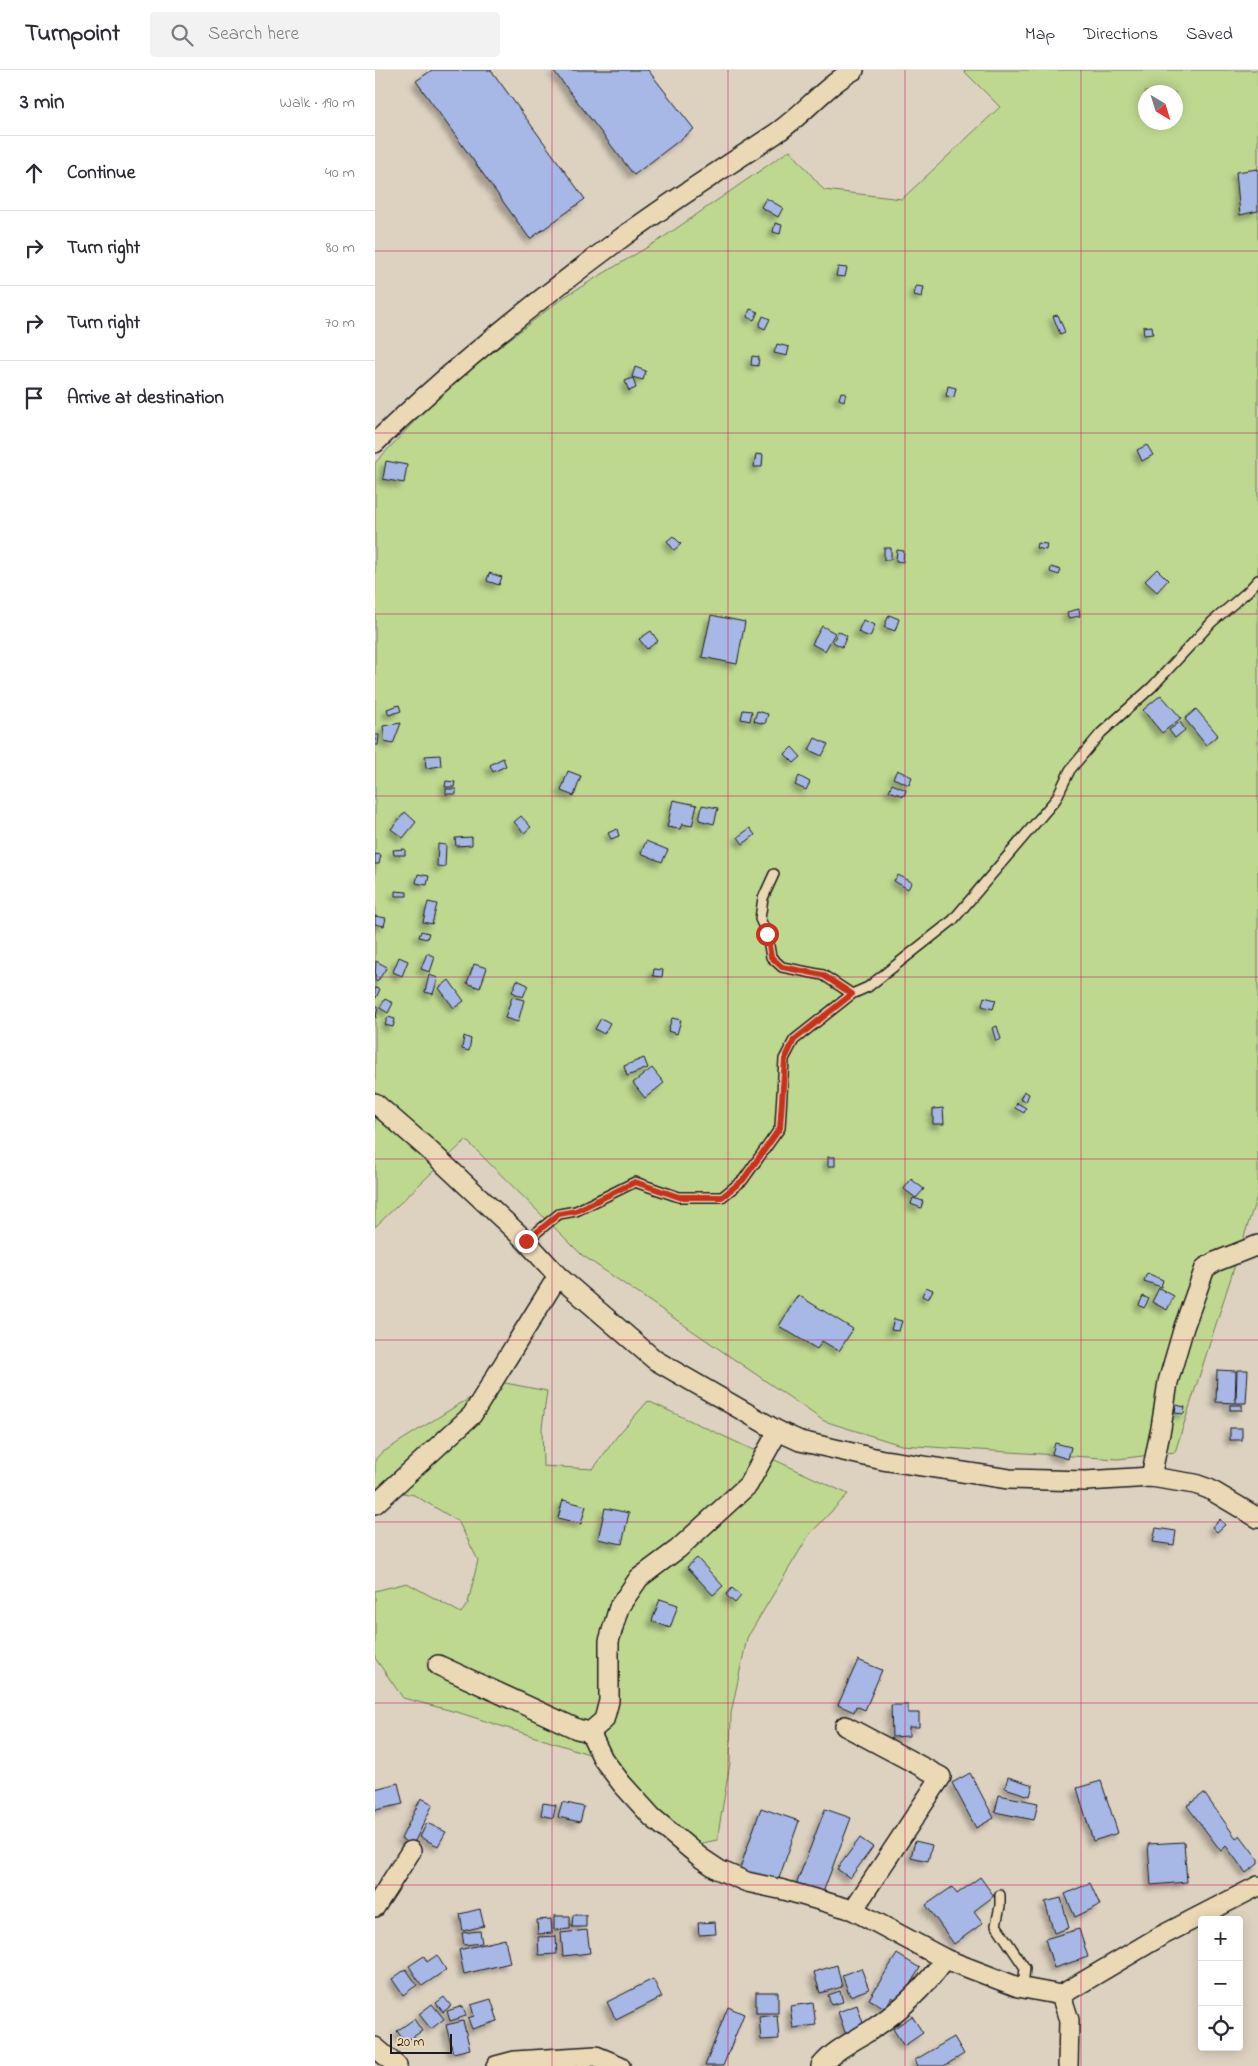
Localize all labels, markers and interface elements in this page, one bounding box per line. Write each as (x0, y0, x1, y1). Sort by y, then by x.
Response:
search box (150, 12, 500, 57)
text: Turnpoint (25, 17, 120, 52)
icon: search (168, 21, 196, 49)
text: Search here (208, 21, 299, 48)
text: Map (1025, 22, 1055, 48)
text: Directions (1083, 22, 1158, 48)
text: Saved (1186, 22, 1233, 48)
north arrow (1138, 85, 1183, 130)
text: 3 min (20, 88, 64, 118)
text: Walk · 190 m (280, 91, 355, 115)
icon: ahead (20, 159, 48, 187)
text: Continue (67, 160, 135, 187)
text: 40 m (325, 161, 355, 185)
icon: right (20, 234, 48, 262)
text: Turn right (67, 235, 140, 262)
text: 80 m (326, 236, 355, 260)
icon: right (20, 309, 48, 337)
text: Turn right (67, 310, 140, 337)
text: 70 m (325, 311, 355, 335)
icon: arrive (20, 384, 48, 412)
text: Arrive at destination (67, 385, 224, 412)
route start (756, 923, 779, 946)
route end (515, 1230, 538, 1253)
map controls (1198, 1916, 1243, 2051)
button: + (1198, 1916, 1243, 1961)
button: − (1198, 1961, 1243, 2006)
button: locate (1198, 2006, 1243, 2051)
scale bar (390, 2031, 453, 2054)
text: 20 m (397, 2032, 424, 2053)

